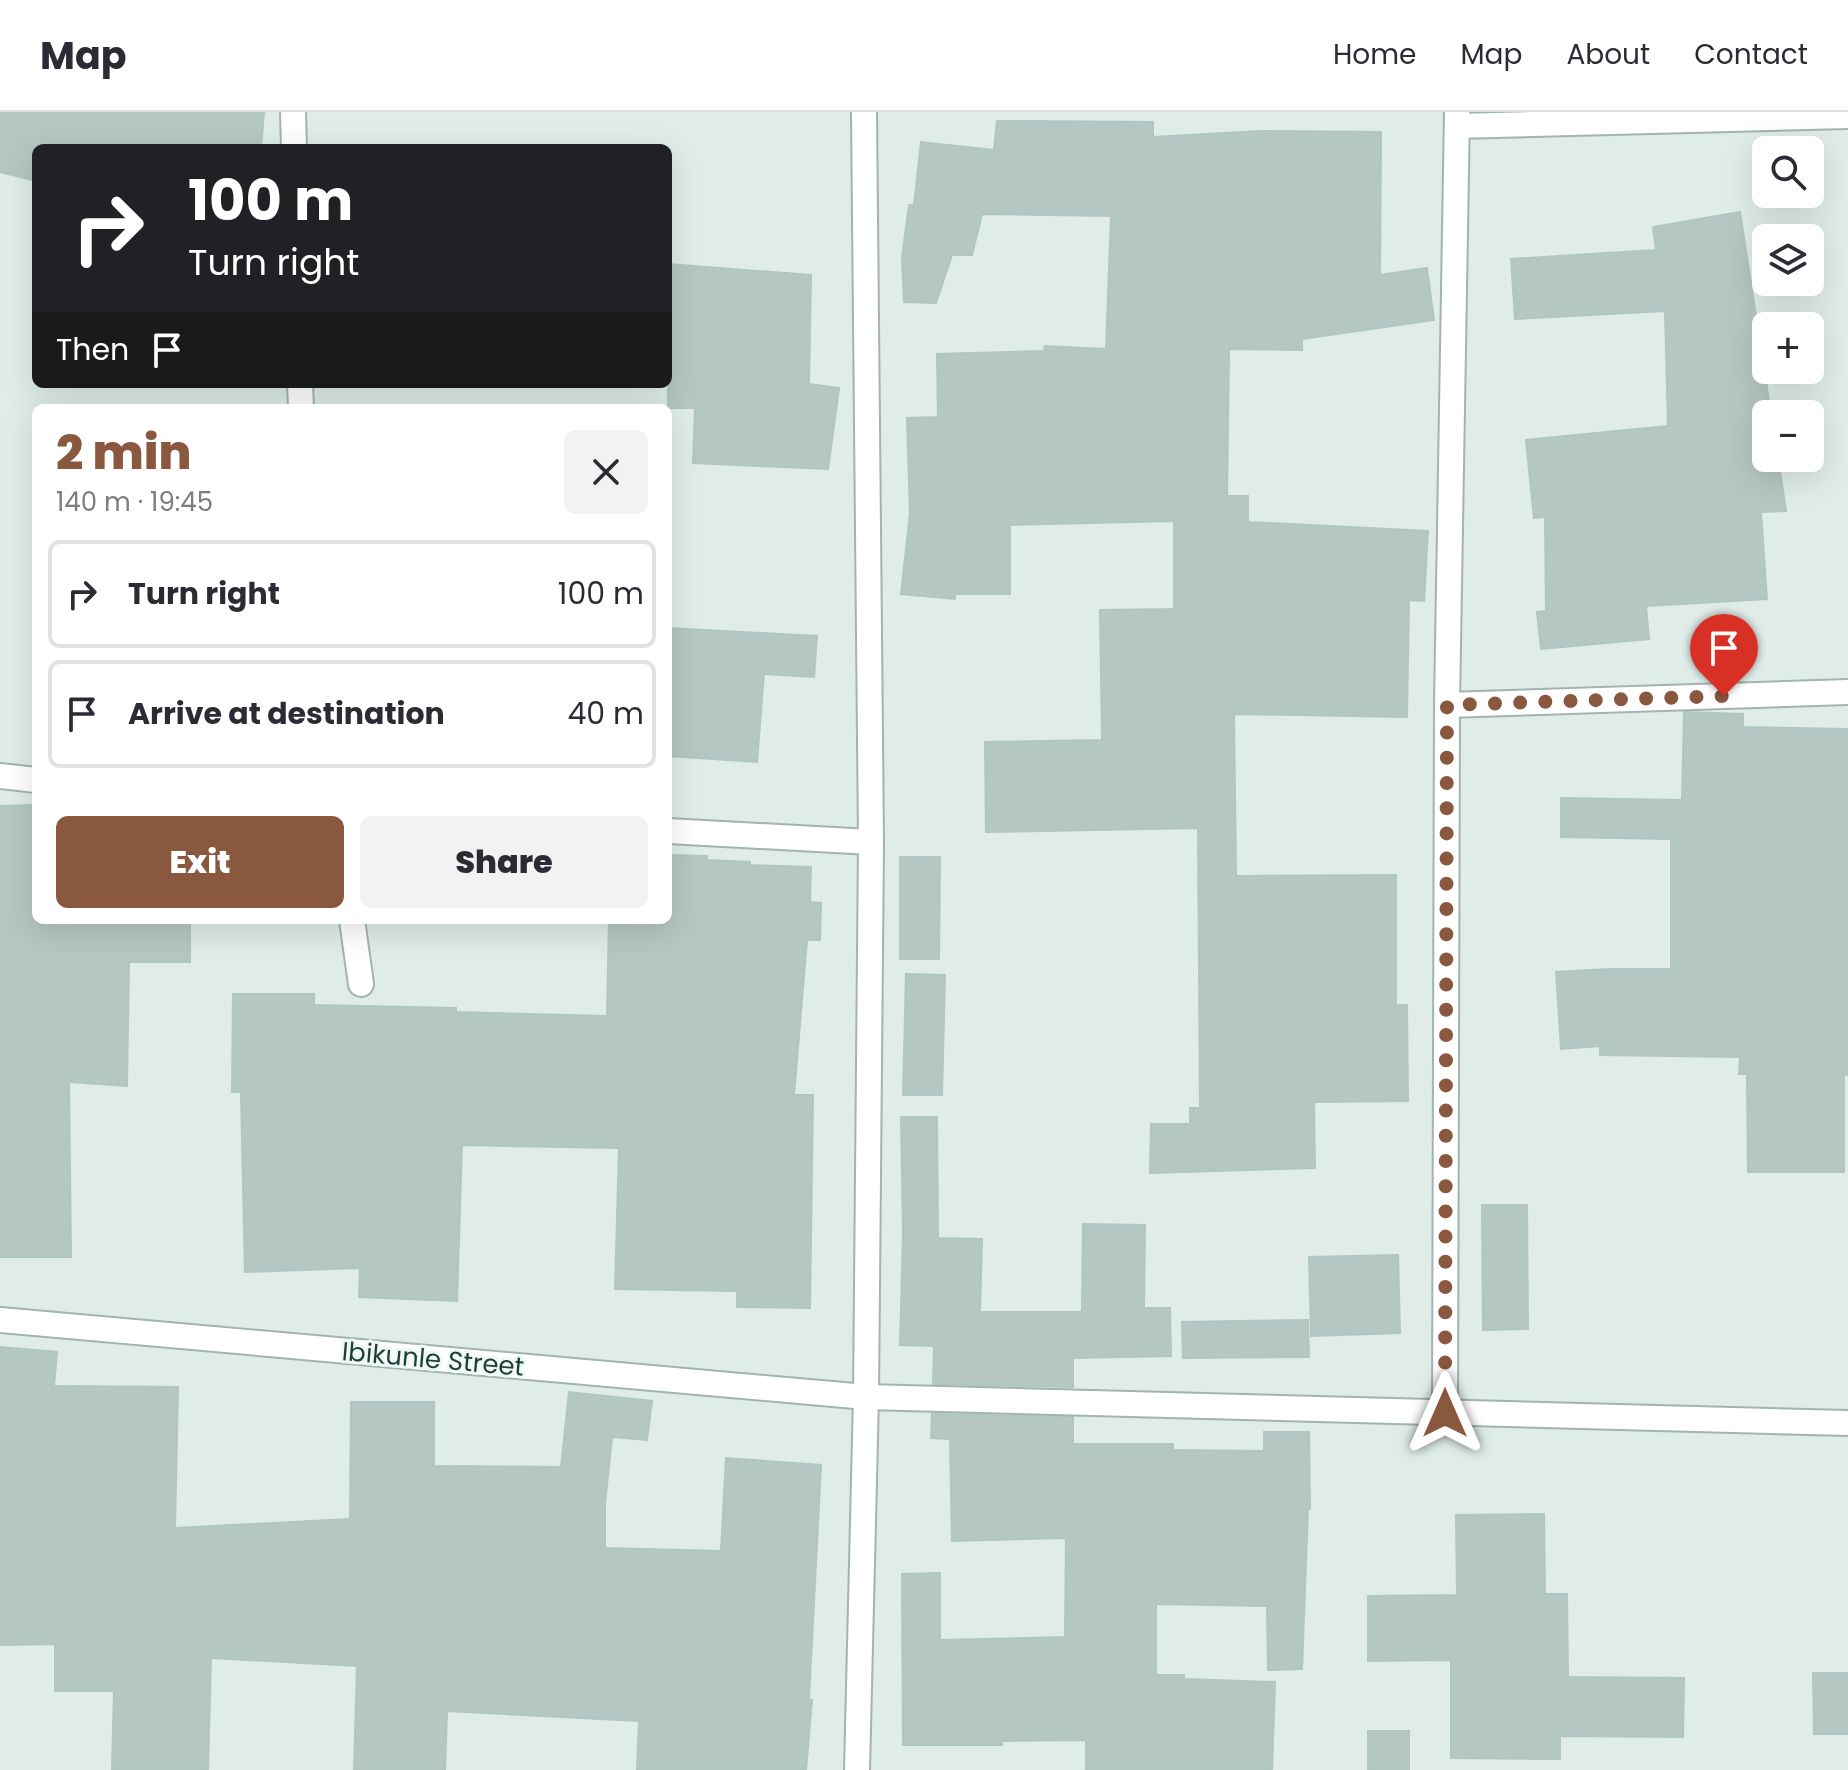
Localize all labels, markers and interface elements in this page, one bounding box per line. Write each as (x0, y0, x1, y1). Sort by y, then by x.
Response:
text: Map (40, 29, 127, 82)
text: Home (1333, 35, 1416, 74)
text: Map (1460, 35, 1522, 74)
text: About (1566, 35, 1650, 74)
text: Contact (1694, 35, 1808, 74)
map controls (1752, 136, 1824, 472)
button: search (1752, 136, 1824, 208)
text: 100 m (188, 161, 353, 240)
icon: right (56, 176, 160, 280)
button: layers (1752, 224, 1824, 296)
text: Turn right (188, 237, 359, 288)
button: + (1752, 312, 1824, 384)
text: Then (56, 328, 129, 371)
icon: arrive (145, 328, 189, 372)
button: − (1752, 400, 1824, 472)
text: 2 min (56, 419, 191, 486)
button: close (564, 430, 648, 514)
text: 140 m · 19:45 (56, 484, 213, 520)
icon: right (60, 572, 104, 616)
text: Turn right (128, 572, 280, 615)
text: 100 m (558, 572, 644, 615)
pin (1690, 614, 1758, 696)
icon: arrive (1702, 626, 1746, 670)
icon: arrive (60, 692, 104, 736)
text: Arrive at destination (128, 692, 445, 735)
text: 40 m (567, 692, 644, 735)
button: Exit (56, 816, 344, 908)
button: Share (360, 816, 648, 908)
street label: Ibikunle Street (340, 1333, 526, 1385)
position arrow (1403, 1371, 1487, 1455)

